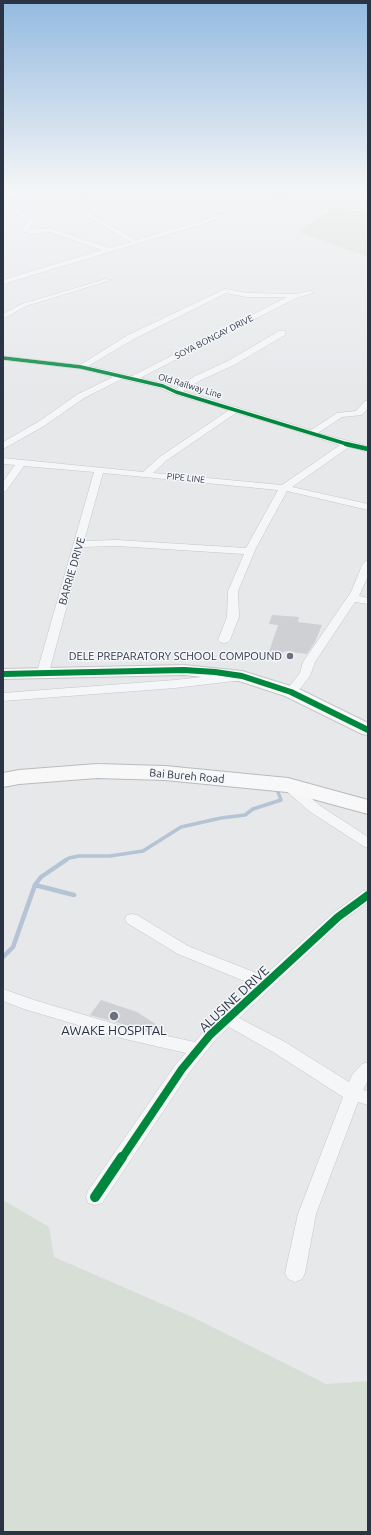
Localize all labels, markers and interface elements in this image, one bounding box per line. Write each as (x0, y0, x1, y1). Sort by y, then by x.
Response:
street label: SOYA BONGAY DRIVE (173, 313, 255, 361)
street label: Old Railway Line (157, 371, 223, 401)
street label: PIPE LINE (166, 471, 206, 485)
street label: BARRIE DRIVE (56, 536, 88, 606)
place label: DELE PREPARATORY SCHOOL COMPOUND (69, 649, 282, 663)
marker: DELE PREPARATORY SCHOOL COMPOUND (285, 651, 295, 661)
street label: Bai Bureh Road (149, 766, 225, 786)
street label: ALUSINE DRIVE (196, 963, 272, 1035)
marker: AWAKE HOSPITAL (108, 1010, 120, 1022)
place label: AWAKE HOSPITAL (61, 1023, 167, 1039)

